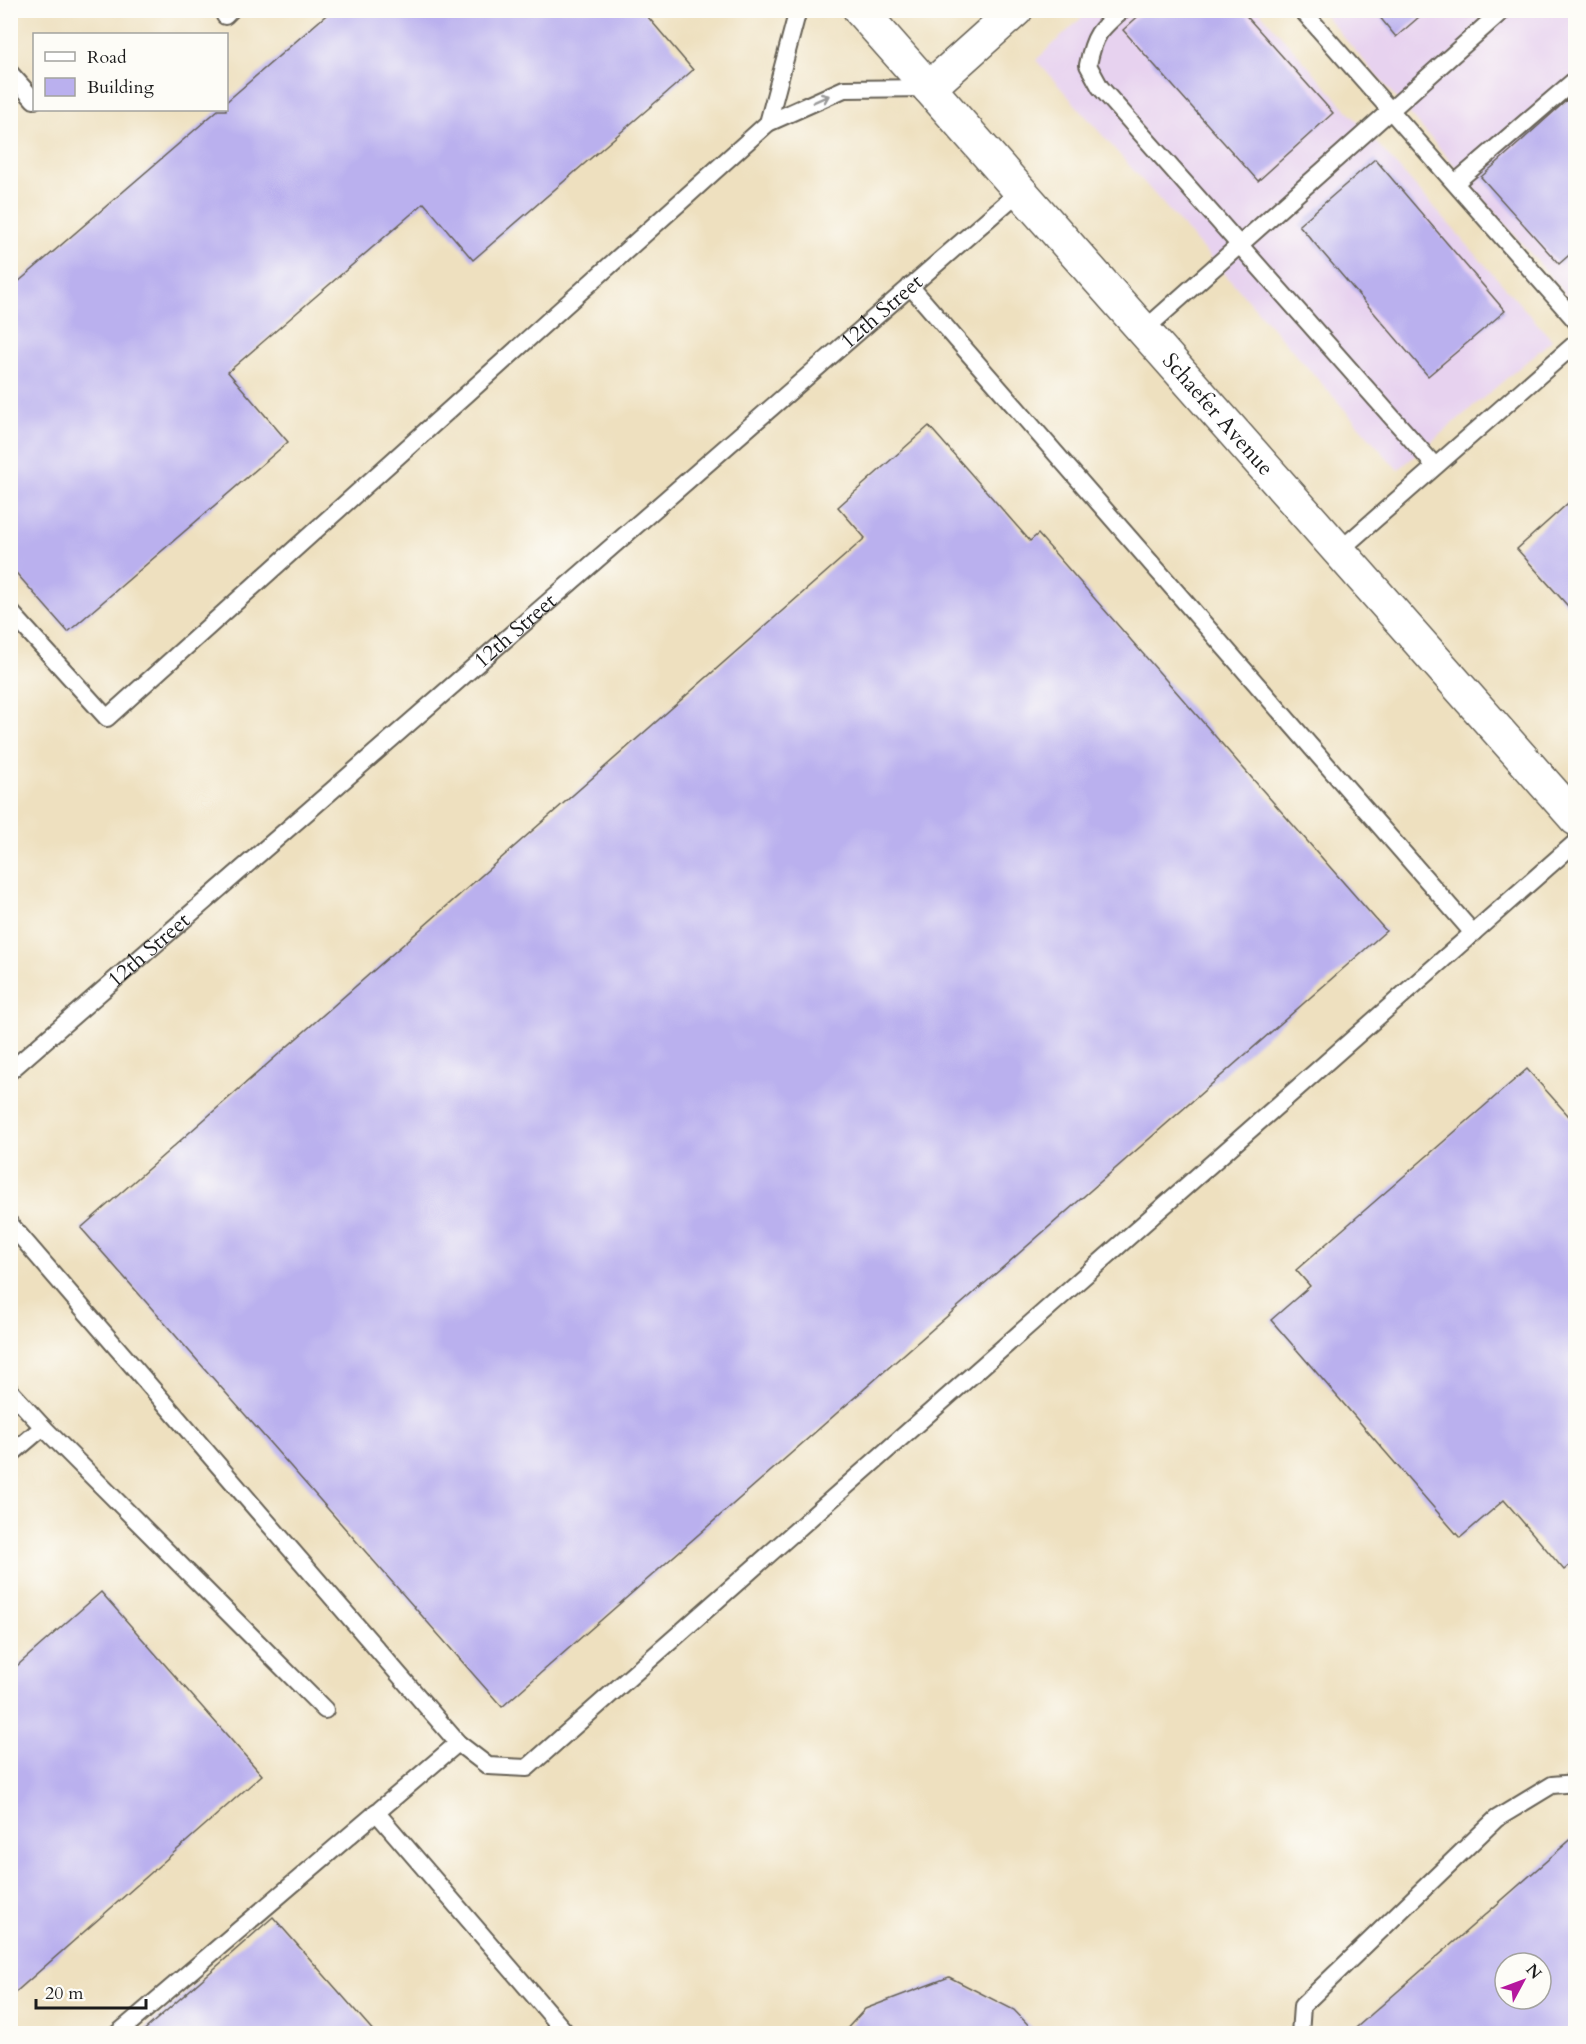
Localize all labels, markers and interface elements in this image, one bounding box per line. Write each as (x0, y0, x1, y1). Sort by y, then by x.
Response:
legend (33, 33, 228, 111)
text: Road (87, 45, 127, 70)
text: Building (87, 75, 155, 100)
one-way arrow (812, 93, 830, 104)
street label: 12th Street (834, 267, 929, 356)
street label: Schaefer Avenue (1155, 347, 1280, 482)
street label: 12th Street (467, 587, 563, 675)
street label: 12th Street (101, 906, 196, 994)
north arrow (1493, 1951, 1553, 2011)
text: N (1521, 1959, 1546, 1984)
scale bar (36, 1972, 146, 2010)
text: 20 m (45, 1981, 84, 2006)

